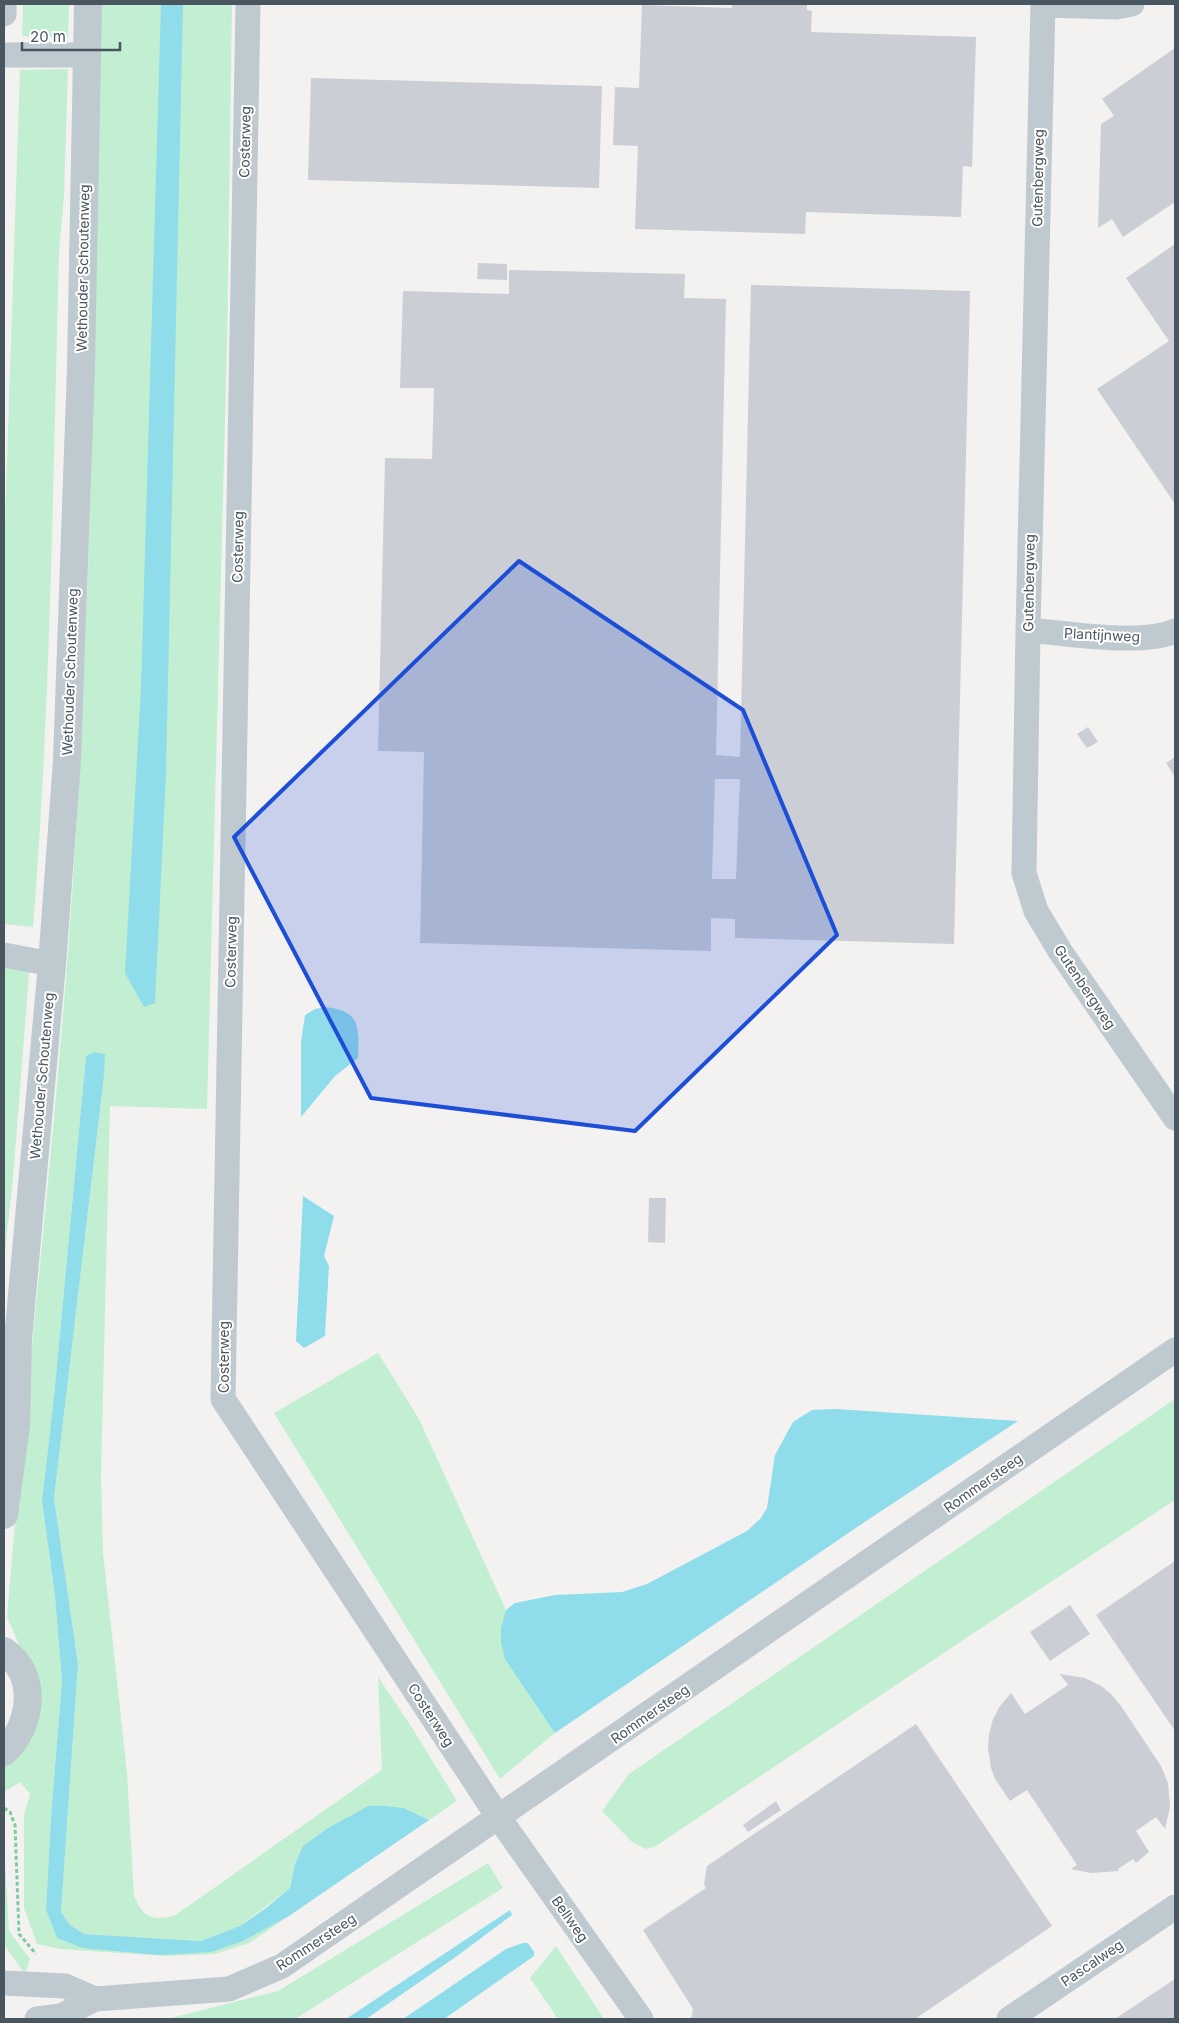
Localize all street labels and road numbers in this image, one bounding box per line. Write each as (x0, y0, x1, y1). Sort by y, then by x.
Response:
street label: Costerweg (235, 106, 254, 178)
street label: Gutenbergweg (1028, 129, 1047, 227)
street label: Wethouder Schoutenweg (73, 184, 92, 352)
street label: Costerweg (228, 511, 247, 583)
street label: Gutenbergweg (1019, 534, 1038, 632)
street label: Wethouder Schoutenweg (58, 588, 81, 756)
street label: Plantijnweg (1064, 624, 1140, 645)
street label: Costerweg (221, 916, 240, 988)
street label: Gutenbergweg (1051, 941, 1120, 1032)
street label: Wethouder Schoutenweg (26, 992, 57, 1160)
street label: Costerweg (215, 1321, 232, 1393)
street label: Rommersteeg (940, 1449, 1025, 1516)
street label: Costerweg (405, 1680, 458, 1750)
street label: Rommersteeg (607, 1680, 692, 1747)
street label: Bellweg (549, 1893, 592, 1945)
street label: Rommersteeg (273, 1909, 359, 1974)
street label: Pascalweg (1057, 1936, 1126, 1990)

